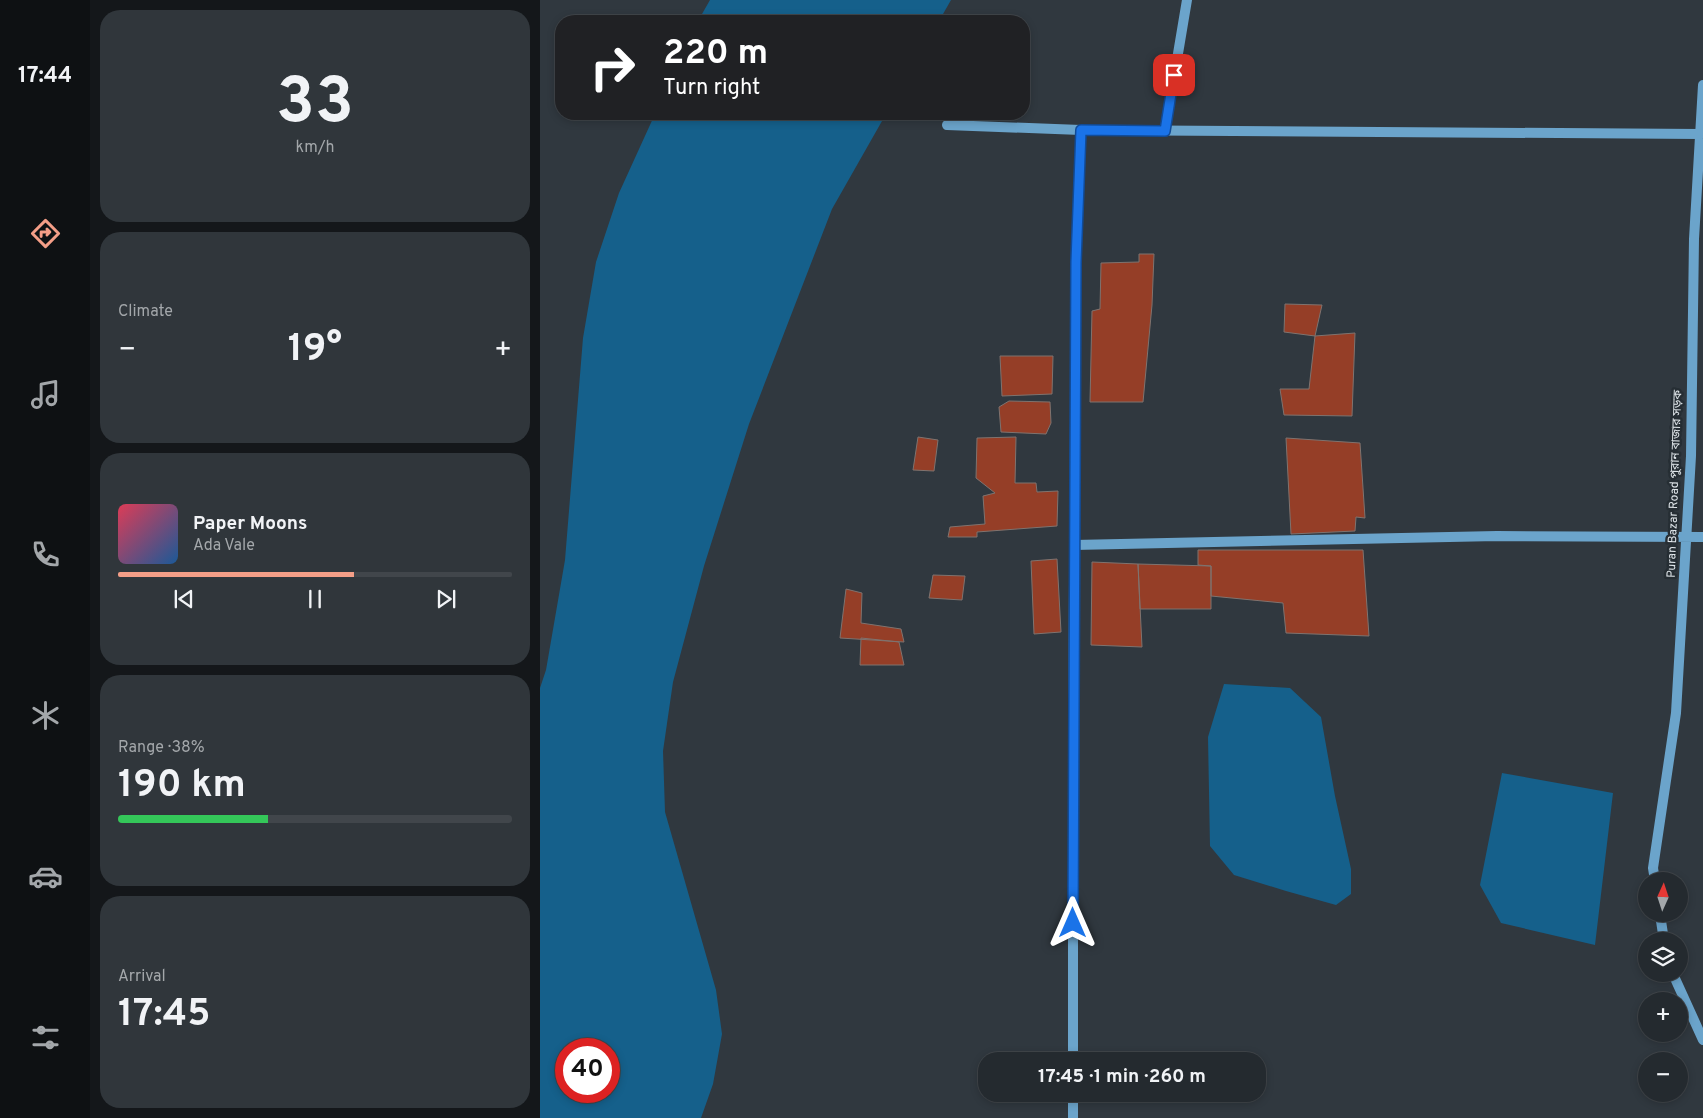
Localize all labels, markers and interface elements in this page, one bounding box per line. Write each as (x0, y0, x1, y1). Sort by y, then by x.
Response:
text: 220 m (663, 32, 768, 76)
icon: right (580, 35, 645, 100)
pin (1153, 54, 1195, 96)
icon: arrive (1160, 61, 1188, 89)
text: 17:44 (18, 63, 72, 90)
text: 33 (276, 64, 354, 146)
text: Turn right (663, 75, 760, 102)
text: km/h (296, 138, 334, 158)
icon: directions (28, 216, 63, 251)
text: Climate (118, 302, 173, 322)
text: 19° (288, 326, 342, 375)
text: − (118, 333, 136, 369)
text: + (494, 333, 512, 369)
icon: music (28, 377, 63, 412)
street label: Puran Bazar Road পুরান বাজার সড়ক (1664, 389, 1686, 578)
text: Paper Moons (193, 512, 307, 536)
text: Ada Vale (193, 536, 255, 556)
icon: phone (28, 537, 63, 572)
icon: previous (170, 585, 198, 613)
icon: pause (301, 585, 329, 613)
icon: next (432, 585, 460, 613)
icon: climate (28, 698, 63, 733)
text: Range · 38% (118, 738, 205, 758)
text: 190 km (118, 762, 246, 811)
icon: car (28, 859, 63, 894)
north arrow (1638, 872, 1688, 922)
map controls (1638, 872, 1688, 1102)
position arrow (1046, 896, 1098, 948)
button: layers (1638, 932, 1688, 982)
text: Arrival (118, 967, 166, 987)
text: 17:45 (118, 991, 210, 1040)
button: + (1638, 992, 1688, 1042)
icon: filters (28, 1020, 63, 1055)
speed limit sign: 40 (555, 1038, 620, 1103)
button: − (1638, 1052, 1688, 1102)
text: 17:45 · 1 min · 260 m (1038, 1065, 1206, 1089)

